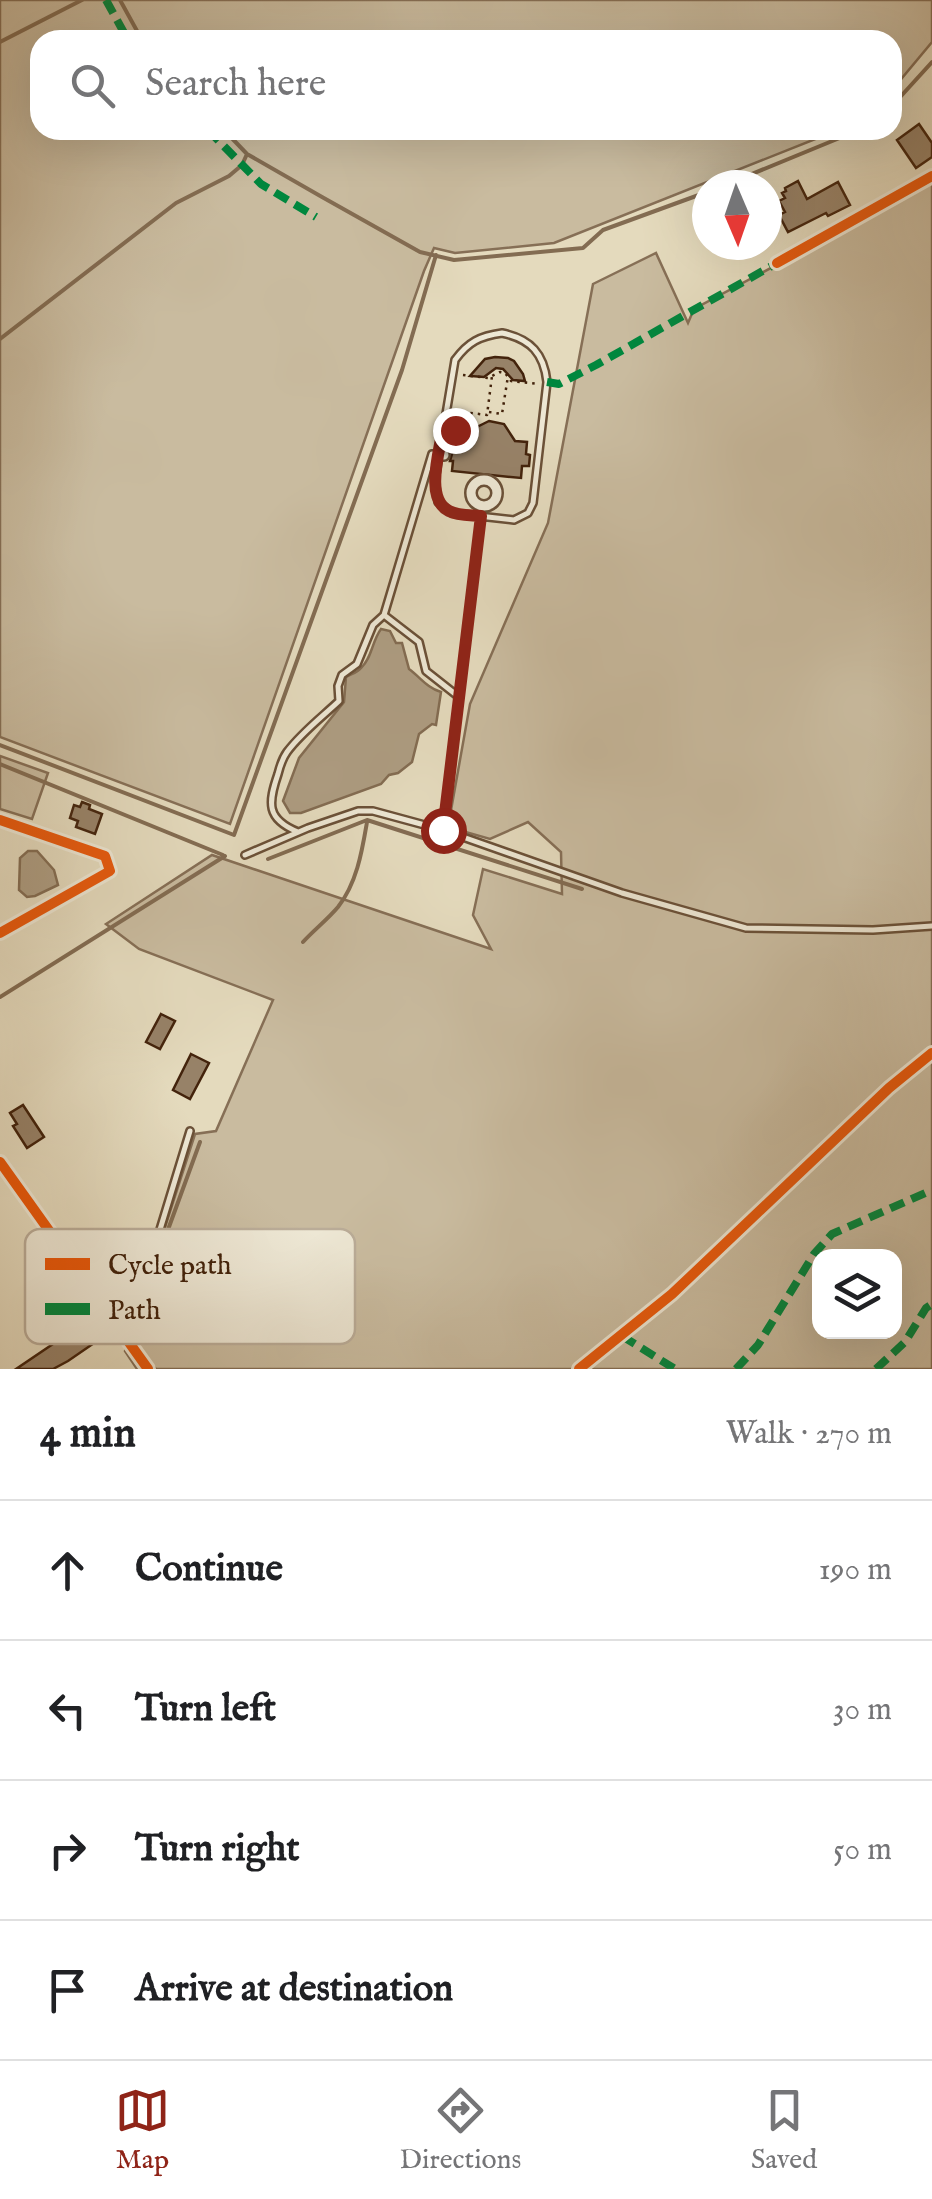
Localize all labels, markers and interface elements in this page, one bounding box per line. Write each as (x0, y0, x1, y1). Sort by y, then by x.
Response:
search box (30, 30, 902, 140)
icon: search (65, 58, 120, 113)
text: Search here (145, 61, 326, 109)
north arrow (692, 170, 782, 260)
route end (433, 408, 479, 454)
route start (421, 808, 467, 854)
legend (25, 1229, 355, 1344)
text: Cycle path (108, 1249, 232, 1284)
map controls (812, 1249, 902, 1339)
button: layers (812, 1249, 902, 1339)
text: Path (108, 1294, 161, 1329)
text: 4 min (40, 1408, 136, 1461)
text: Walk · 270 m (726, 1414, 892, 1455)
icon: ahead (40, 1543, 95, 1598)
text: Continue (135, 1546, 283, 1594)
text: 190 m (819, 1550, 892, 1591)
icon: left (40, 1683, 95, 1738)
text: Turn left (135, 1686, 276, 1734)
text: 30 m (833, 1690, 892, 1731)
icon: right (40, 1823, 95, 1878)
text: Turn right (135, 1826, 299, 1874)
text: 50 m (833, 1830, 892, 1871)
icon: arrive (40, 1963, 95, 2018)
text: Arrive at destination (135, 1966, 453, 2014)
tab: Map (115, 2083, 170, 2178)
tab: Directions (399, 2083, 521, 2178)
tab: Saved (751, 2083, 817, 2178)

